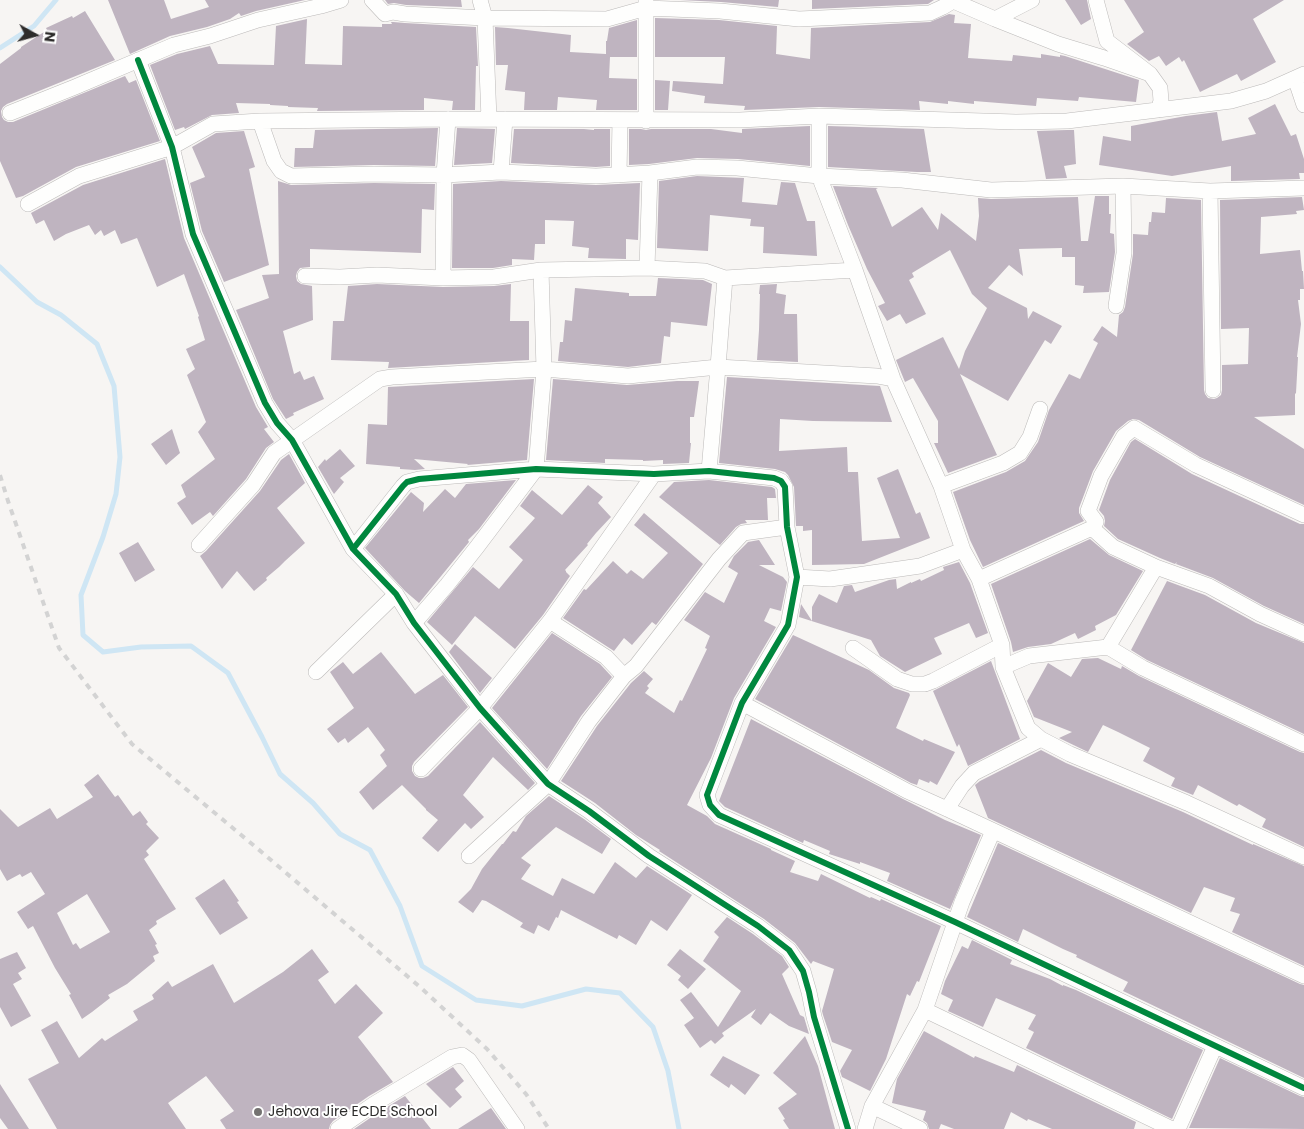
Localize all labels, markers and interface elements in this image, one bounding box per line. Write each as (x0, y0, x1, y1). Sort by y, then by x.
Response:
north arrow (10, 10, 60, 60)
text: N (39, 30, 60, 43)
place label: Jehova Jire ECDE School (268, 1104, 437, 1120)
marker: Jehova Jire ECDE School (252, 1106, 264, 1118)

